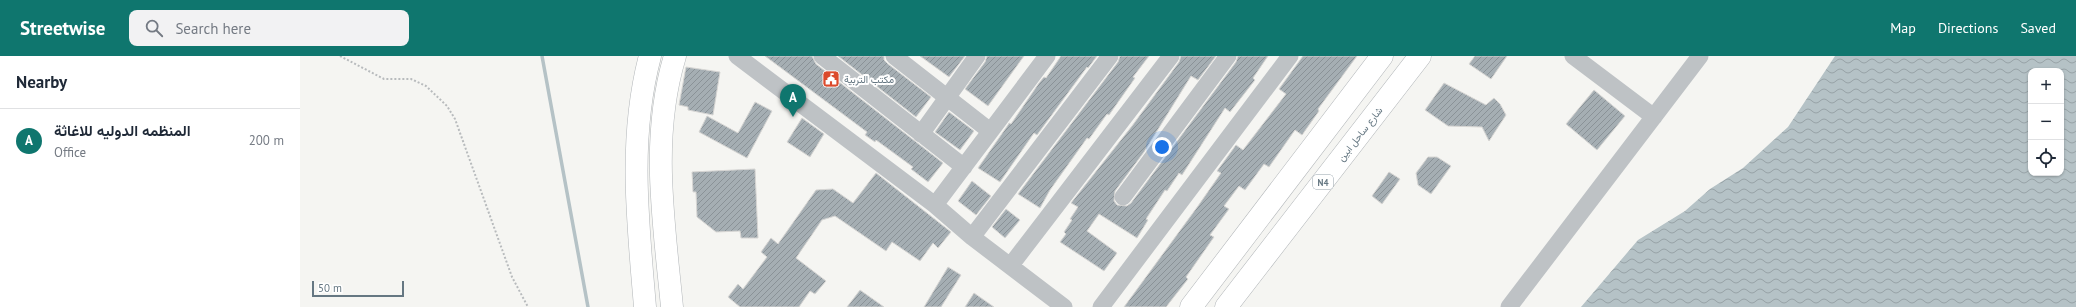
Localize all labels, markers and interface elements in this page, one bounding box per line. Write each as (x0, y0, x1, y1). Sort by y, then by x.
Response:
search box (129, 10, 409, 46)
text: Streetwise (20, 16, 105, 40)
icon: search (143, 17, 165, 39)
text: Search here (175, 19, 251, 38)
text: Map (1890, 19, 1916, 37)
text: Directions (1938, 19, 1998, 37)
text: Saved (2020, 19, 2056, 37)
map controls (2028, 68, 2064, 176)
button: + (2028, 68, 2064, 104)
public building icon: مكتب التربية (821, 69, 841, 89)
text: Nearby (16, 71, 67, 93)
place label: مكتب التربية (844, 73, 894, 86)
pin: A (780, 84, 806, 117)
street label: شارع ساحل ابين (1335, 104, 1385, 164)
button: − (2028, 104, 2064, 140)
text: المنظمه الدوليه للاغاثة (54, 121, 191, 140)
text: A (25, 132, 33, 149)
text: 200 m (249, 132, 284, 149)
your location (1152, 137, 1172, 157)
button: locate (2028, 140, 2064, 176)
text: Office (54, 144, 86, 161)
road number: N4 (1313, 175, 1333, 189)
scale bar (312, 279, 404, 298)
text: 50 m (318, 281, 342, 295)

